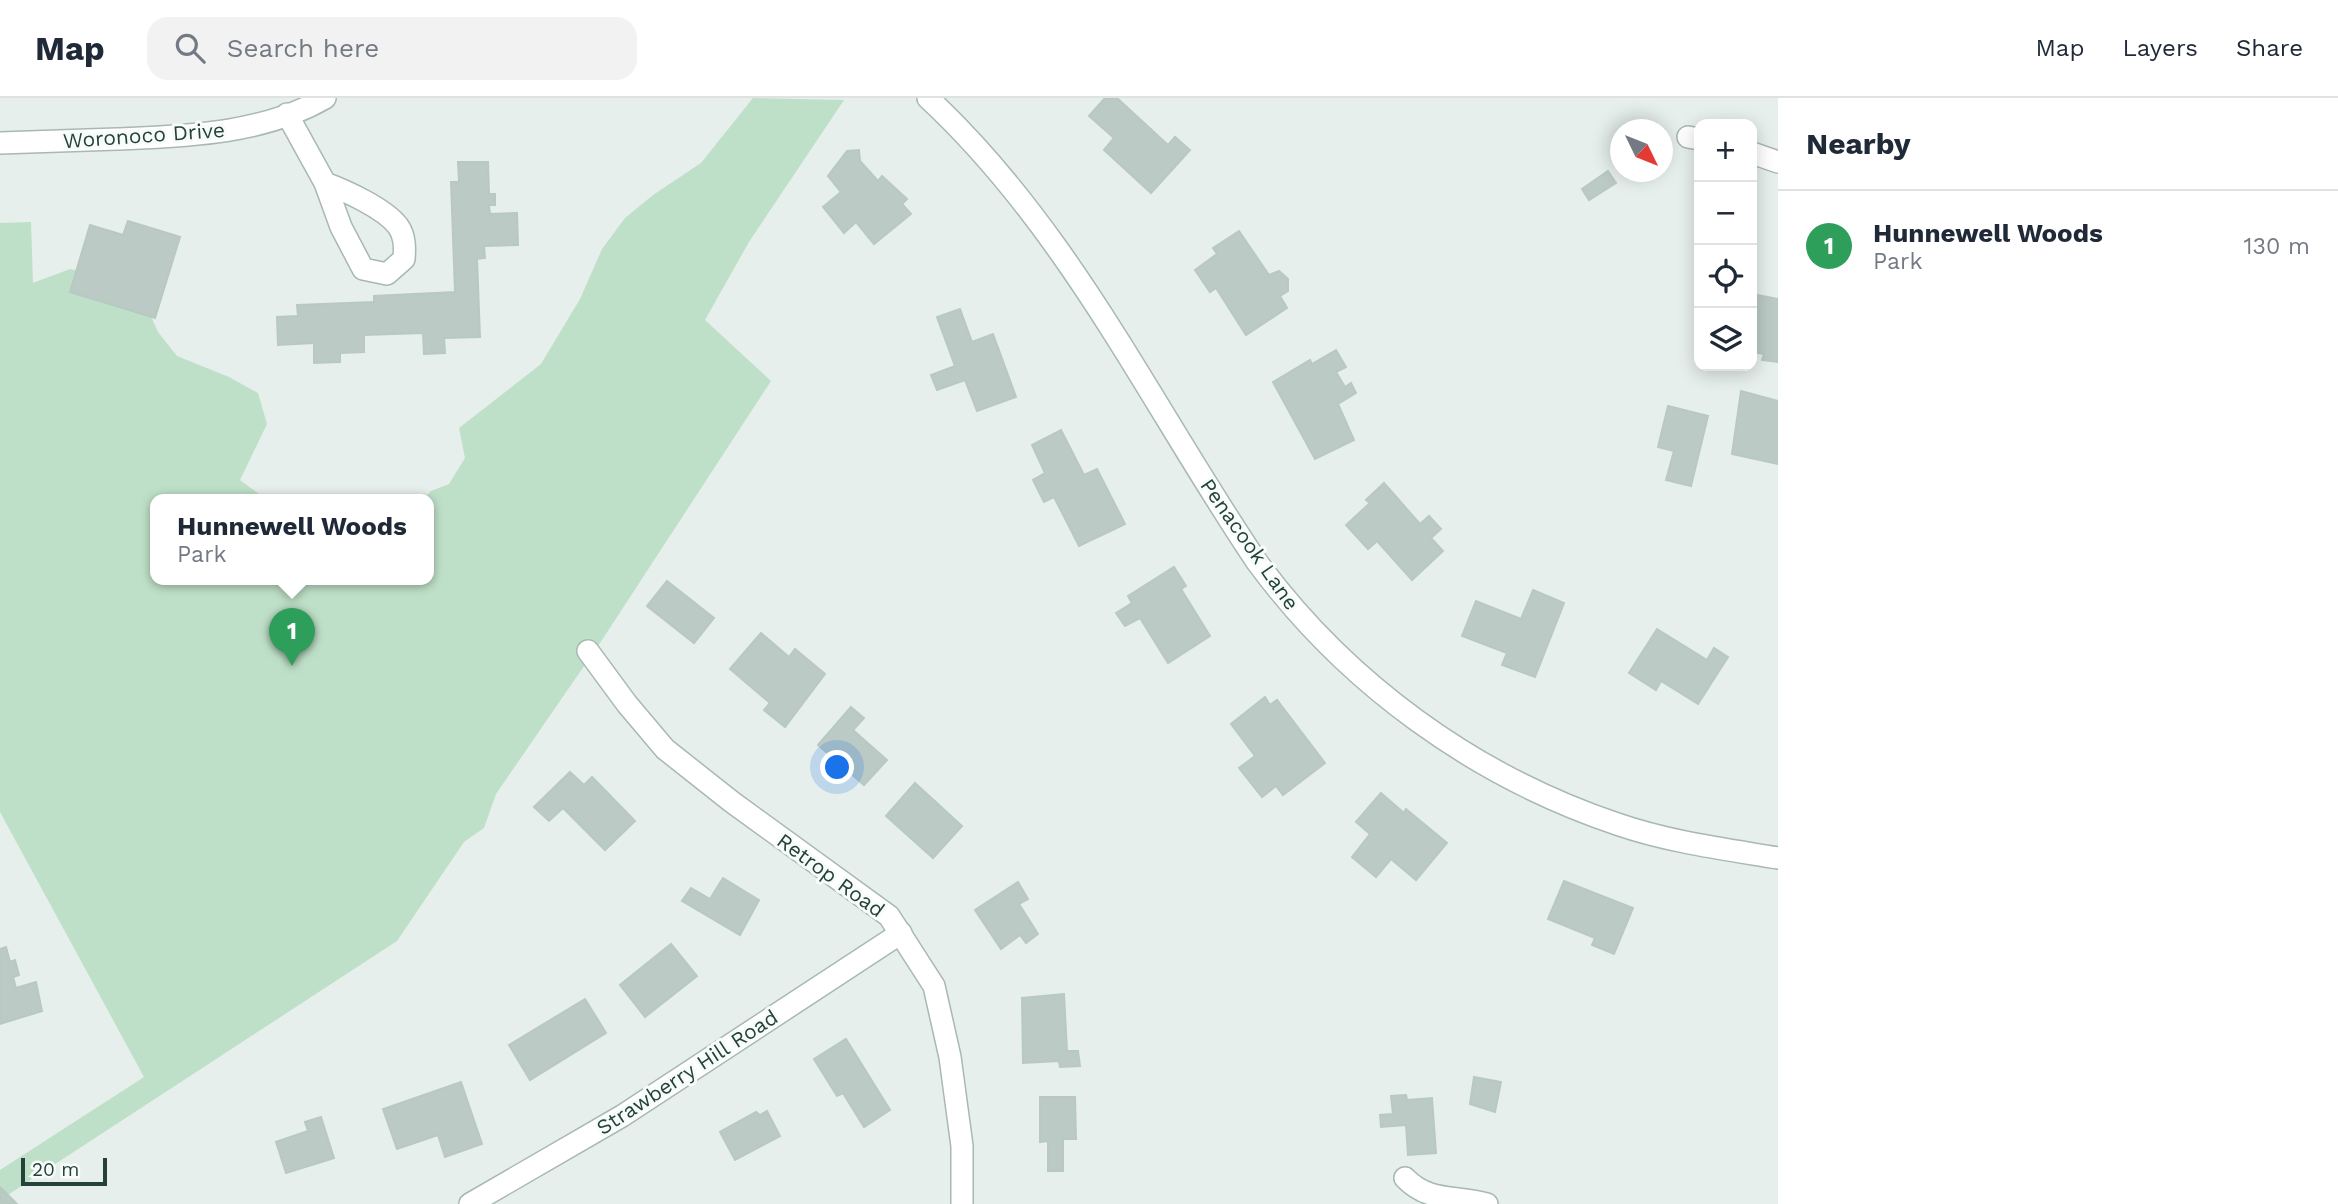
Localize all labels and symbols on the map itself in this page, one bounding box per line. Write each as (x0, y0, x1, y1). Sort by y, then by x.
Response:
street label: Woronoco Drive (62, 117, 226, 153)
north arrow (1610, 119, 1673, 182)
street label: Penacook Lane (1195, 473, 1305, 615)
pin: 1 (269, 608, 315, 666)
your location (820, 750, 854, 784)
street label: Retrop Road (772, 828, 890, 922)
street label: Strawberry Hill Road (592, 1004, 782, 1140)
scale bar (21, 1155, 107, 1187)

